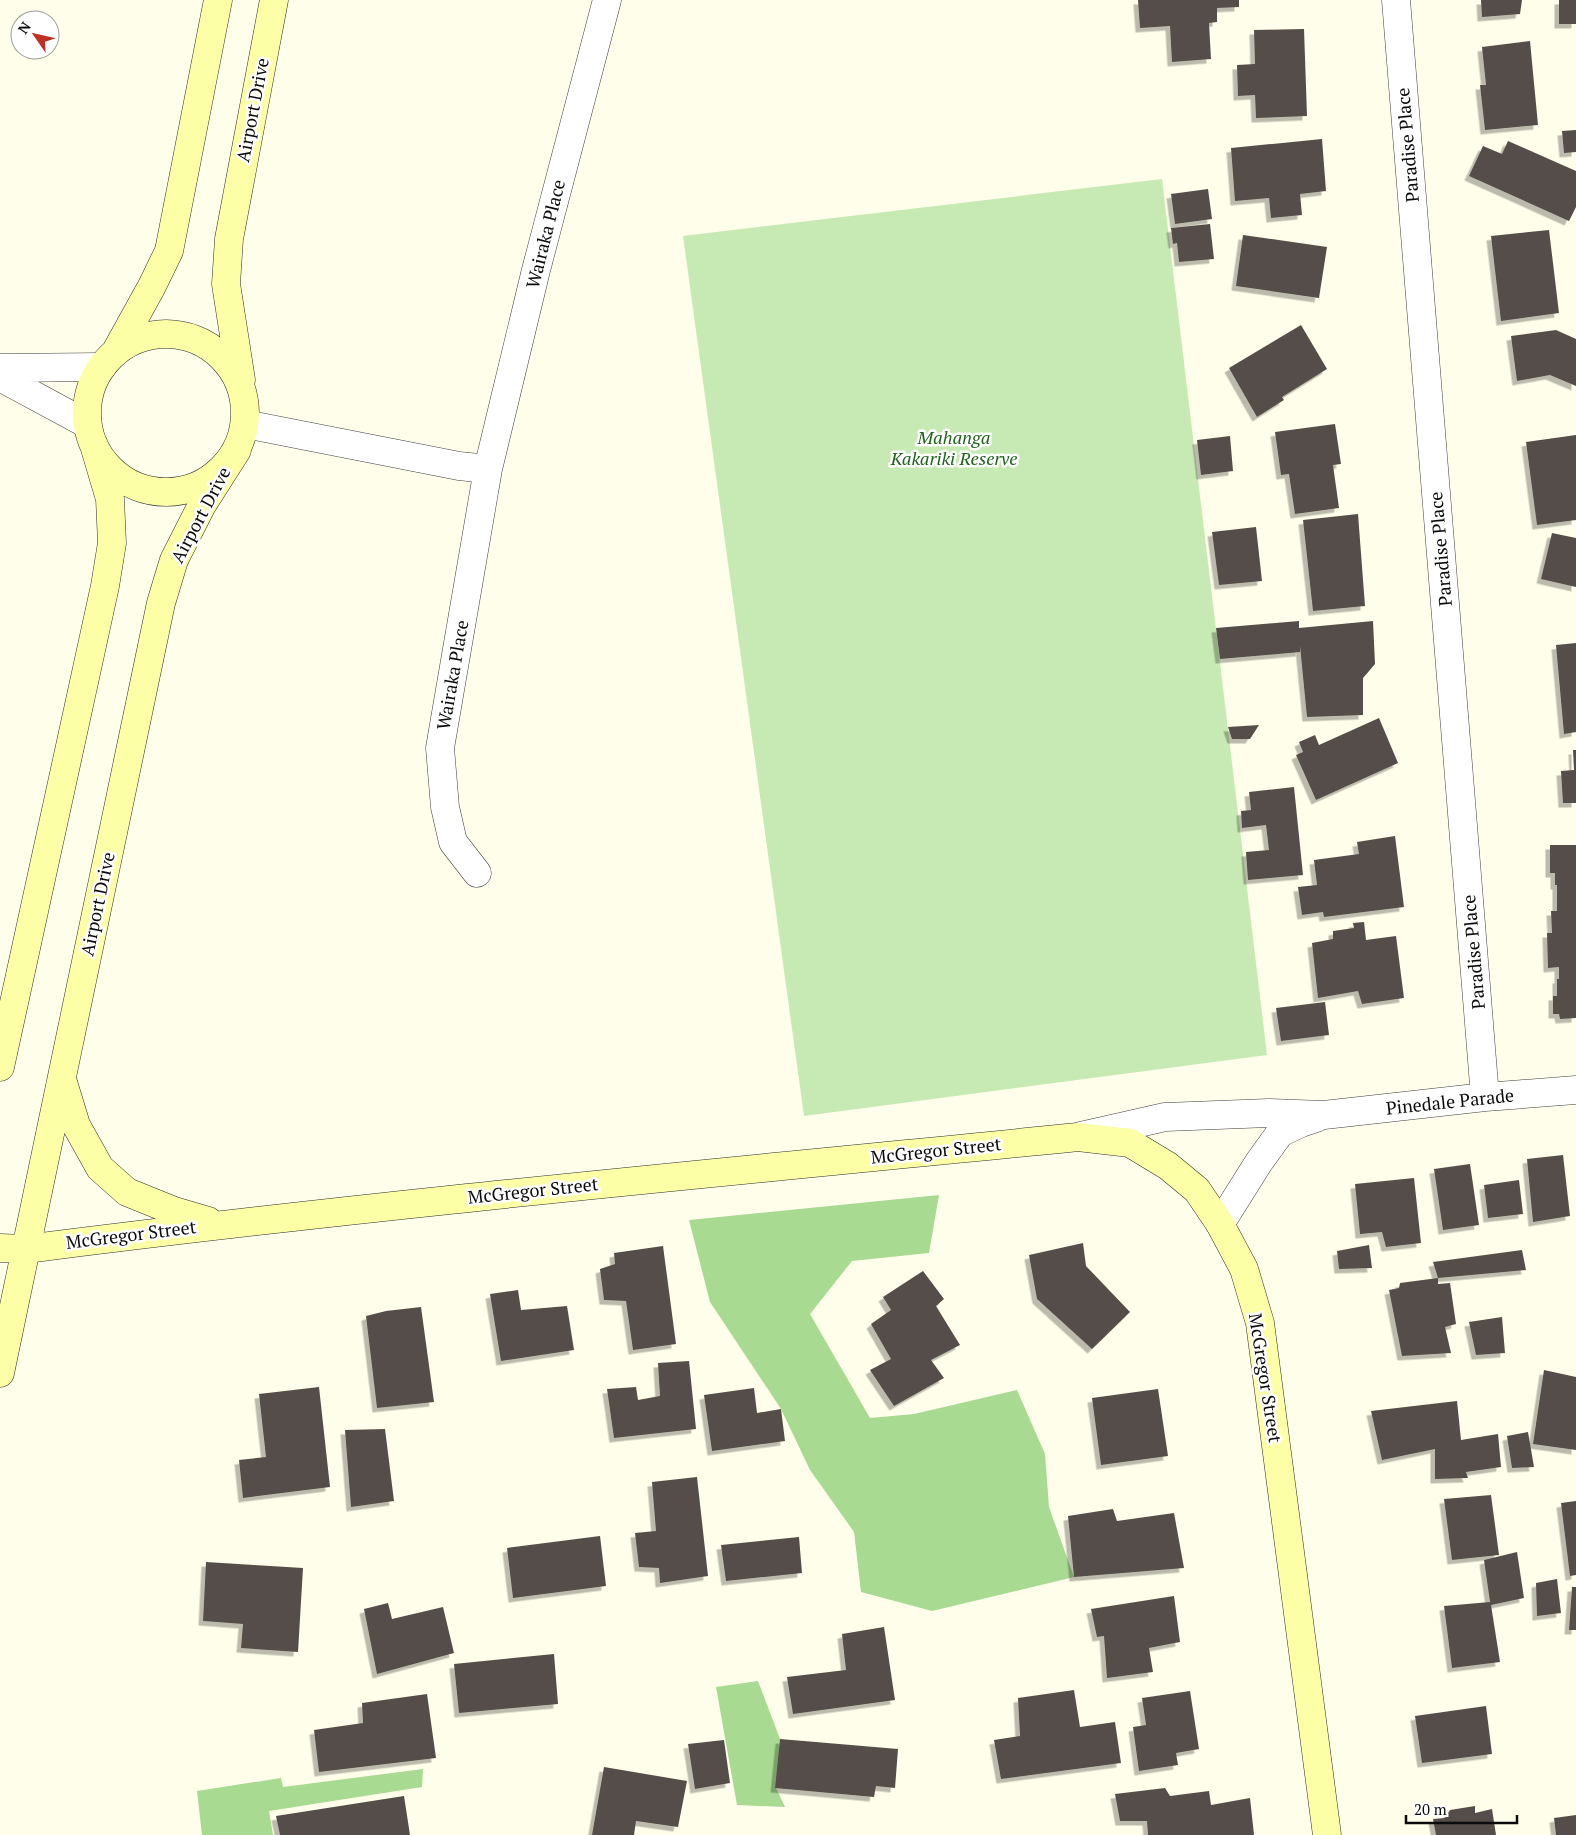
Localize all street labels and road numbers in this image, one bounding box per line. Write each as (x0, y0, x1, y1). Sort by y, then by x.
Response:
street label: Airport Drive (230, 56, 274, 164)
street label: Paradise Place (1390, 87, 1424, 203)
street label: Wairaka Place (520, 177, 570, 291)
street label: Airport Drive (165, 462, 236, 567)
street label: Paradise Place (1423, 491, 1457, 607)
street label: Wairaka Place (431, 618, 473, 732)
street label: Airport Drive (74, 850, 120, 958)
street label: Paradise Place (1456, 894, 1490, 1010)
street label: Pinedale Parade (1385, 1082, 1515, 1120)
street label: McGregor Street (869, 1131, 1003, 1169)
street label: McGregor Street (466, 1171, 600, 1209)
street label: McGregor Street (64, 1214, 198, 1254)
street label: McGregor Street (1244, 1311, 1288, 1445)

